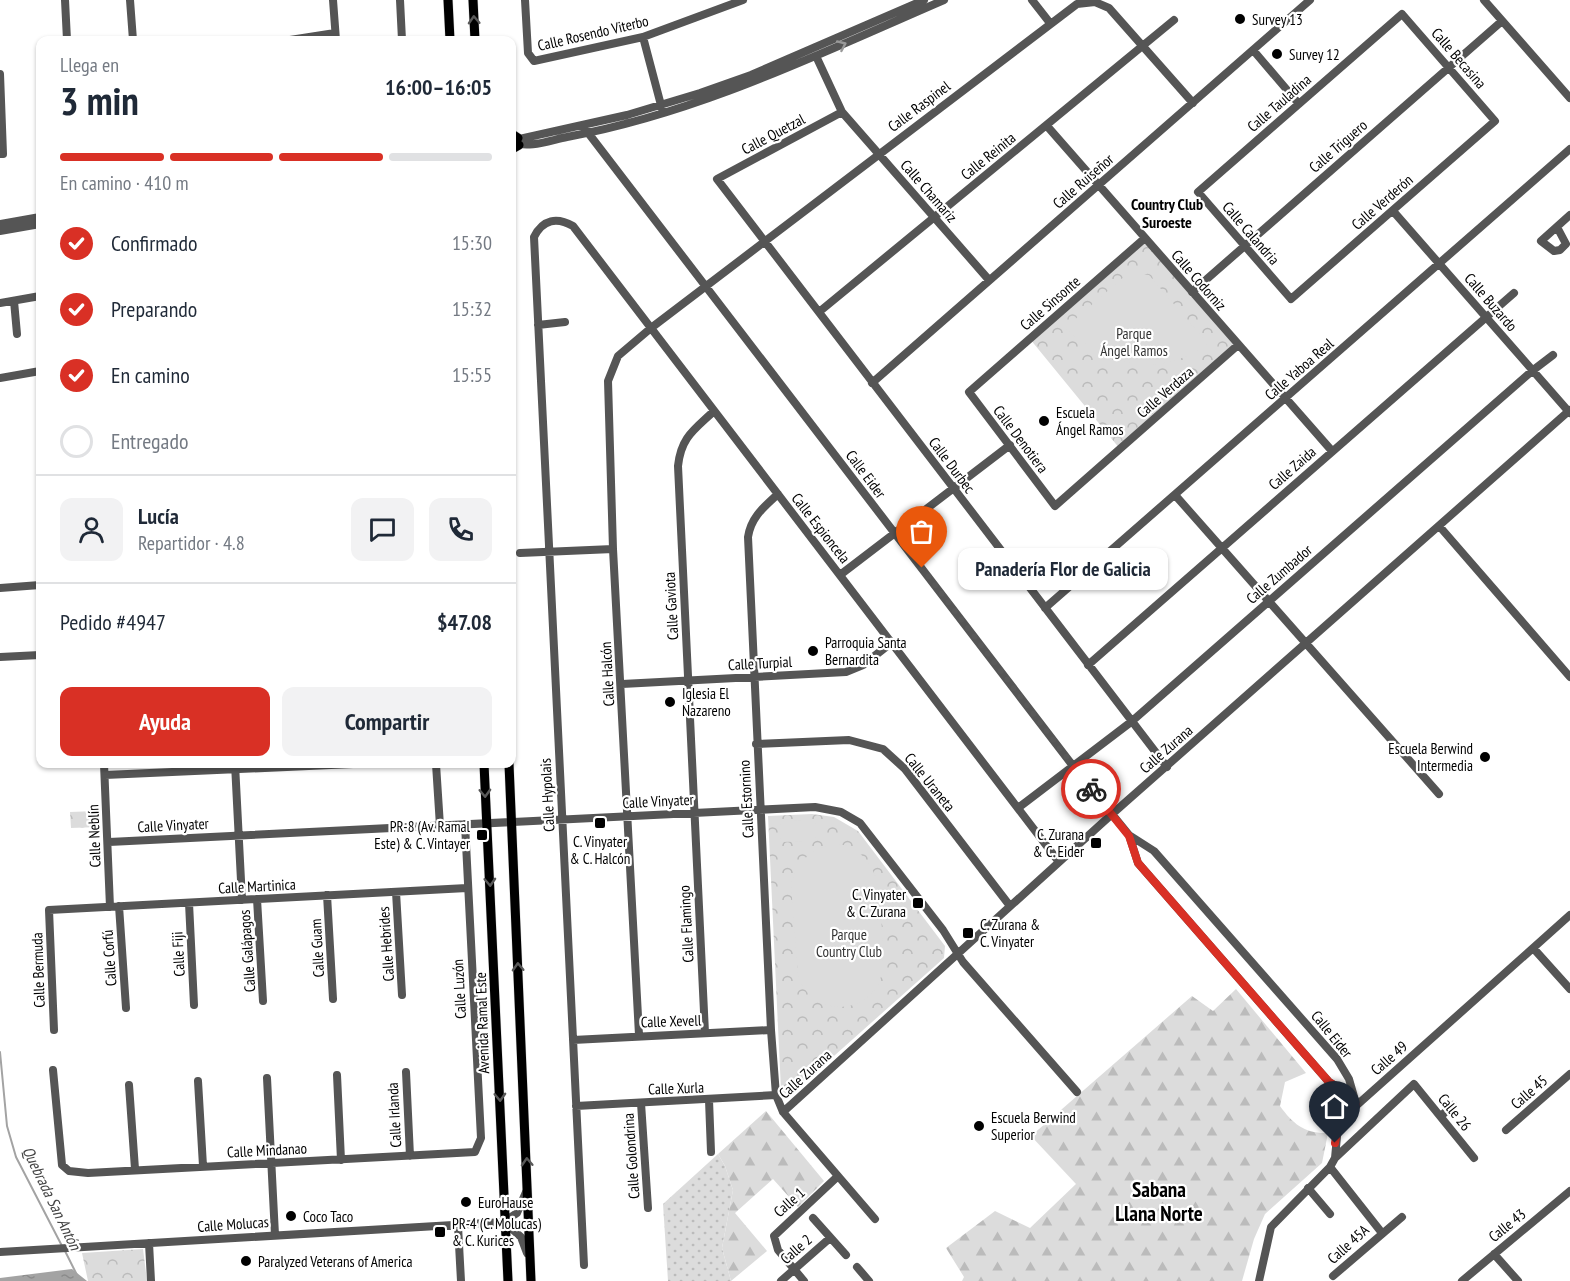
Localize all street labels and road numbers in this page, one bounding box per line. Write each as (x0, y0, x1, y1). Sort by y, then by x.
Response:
street label: Calle Rosendo Viterbo (536, 11, 650, 55)
street label: Calle Becasina (1427, 24, 1491, 92)
street label: Calle Tauladina (1243, 70, 1315, 136)
street label: Calle Raspinel (884, 76, 954, 136)
street label: Calle Quetzal (738, 109, 808, 159)
street label: Calle Triguero (1305, 115, 1371, 177)
street label: Calle Reinita (957, 128, 1019, 184)
street label: Calle Ruiseñor (1049, 149, 1118, 213)
street label: Calle Chamariz (897, 156, 961, 226)
street label: Calle Verderón (1347, 170, 1417, 234)
street label: Calle Calandria (1218, 197, 1284, 269)
street label: Calle Codorniz (1167, 246, 1231, 314)
street label: Calle Buzardo (1461, 269, 1521, 335)
street label: Calle Sinsonte (1016, 272, 1084, 334)
street label: Calle Yaboa Real (1261, 334, 1338, 404)
street label: Calle Verdaza (1133, 362, 1197, 422)
street label: Calle Denotiera (989, 401, 1053, 477)
street label: Calle Durbec (925, 433, 980, 497)
street label: Calle Zaida (1264, 442, 1320, 494)
street label: Calle Eider (842, 446, 891, 503)
street label: Calle Espioncela (788, 489, 854, 567)
street label: Calle Zumbador (1242, 540, 1316, 608)
street label: Calle Gaviota (660, 571, 682, 641)
street label: Calle Halcón (596, 641, 618, 707)
street label: Calle Turpial (728, 652, 793, 674)
street label: Calle Zurana (1135, 721, 1197, 777)
street label: Calle Uraneta (901, 749, 959, 815)
street label: Calle Hypolais (536, 758, 558, 832)
street label: Calle Estornino (734, 760, 758, 838)
street label: Calle Vinyater (622, 790, 695, 812)
street label: Calle Neblín (83, 804, 105, 868)
street label: Calle Vinyater (137, 814, 210, 836)
street label: Calle Martinica (218, 874, 296, 898)
street label: Calle Flamingo (674, 885, 698, 963)
street label: Calle Hebrides (374, 906, 398, 982)
street label: Calle Galápagos (235, 909, 259, 993)
street label: Calle Guam (306, 918, 328, 978)
street label: Calle Corfú (98, 929, 120, 987)
street label: Calle Fiji (167, 931, 189, 977)
street label: Calle Bermuda (27, 932, 49, 1008)
street label: Calle Luzón (448, 959, 470, 1019)
street label: Avenida Ramal Este (471, 972, 493, 1074)
street label: Calle Eider (1307, 1006, 1357, 1062)
street label: Calle Xevell (640, 1010, 702, 1032)
street label: Calle 49 (1367, 1037, 1411, 1079)
street label: Calle Zurana (775, 1045, 835, 1103)
street label: Calle 45 (1507, 1071, 1551, 1113)
street label: Calle Xurla (648, 1078, 704, 1098)
street label: Calle Irlanda (383, 1082, 405, 1148)
street label: Calle 26 (1434, 1089, 1476, 1135)
street label: Calle Golondrina (619, 1112, 643, 1200)
street label: Calle Mindanao (227, 1138, 307, 1162)
street label: Calle 1 (769, 1183, 809, 1221)
street label: Calle 43 (1484, 1204, 1530, 1246)
street label: Calle Molucas (197, 1212, 269, 1236)
street label: Calle 45A (1323, 1220, 1373, 1268)
street label: Calle 2 (776, 1230, 816, 1268)

